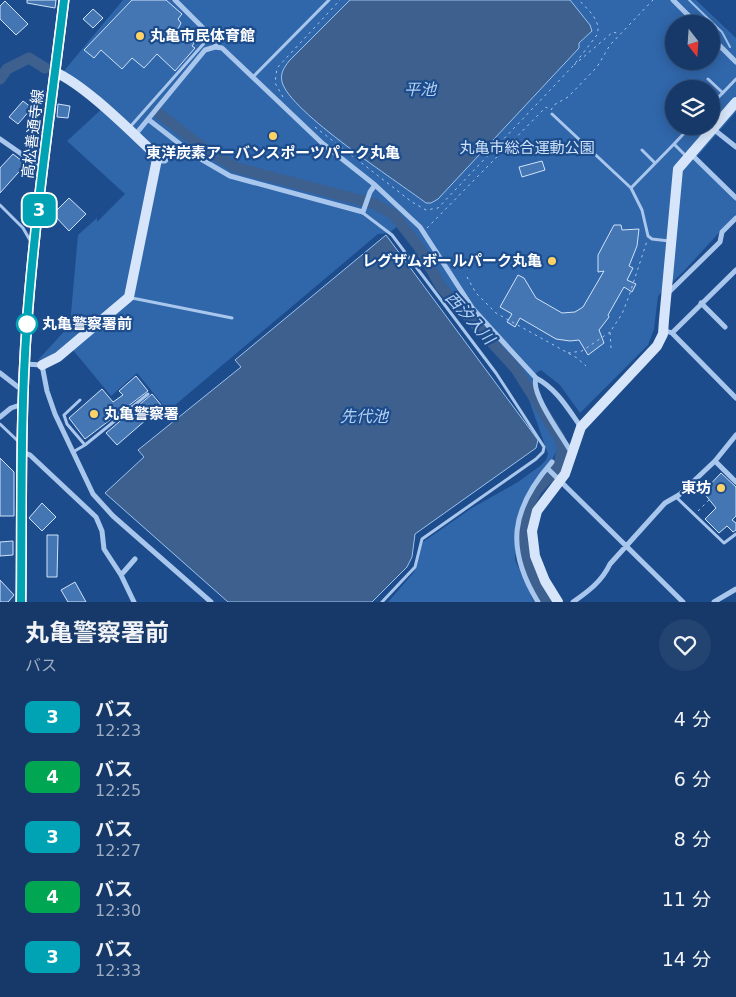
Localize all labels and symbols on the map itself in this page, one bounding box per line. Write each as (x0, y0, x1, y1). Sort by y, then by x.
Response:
north arrow (665, 15, 720, 70)
place label: 丸亀市民体育館 (150, 27, 255, 45)
marker: 丸亀市民体育館 (134, 30, 146, 42)
water label: 平池 (404, 80, 438, 99)
street label: 高松善通寺線 (19, 88, 47, 180)
marker: 東洋炭素アーバンスポーツパーク丸亀 (267, 130, 279, 142)
park label: 丸亀市総合運動公園 (459, 139, 595, 157)
place label: 東洋炭素アーバンスポーツパーク丸亀 (146, 144, 400, 162)
line badge: 3 (23, 194, 55, 226)
place label: レグザムボールパーク丸亀 (362, 252, 542, 270)
marker: レグザムボールパーク丸亀 (546, 255, 558, 267)
water label: 西汐入川 (442, 288, 500, 350)
marker: 丸亀警察署前 (16, 313, 38, 335)
place label: 丸亀警察署前 (42, 315, 132, 333)
place label: 丸亀警察署 (104, 405, 179, 423)
water label: 先代池 (340, 407, 390, 426)
marker: 丸亀警察署 (88, 408, 100, 420)
place label: 東坊 (681, 479, 711, 497)
marker: 東坊 (715, 482, 727, 494)

